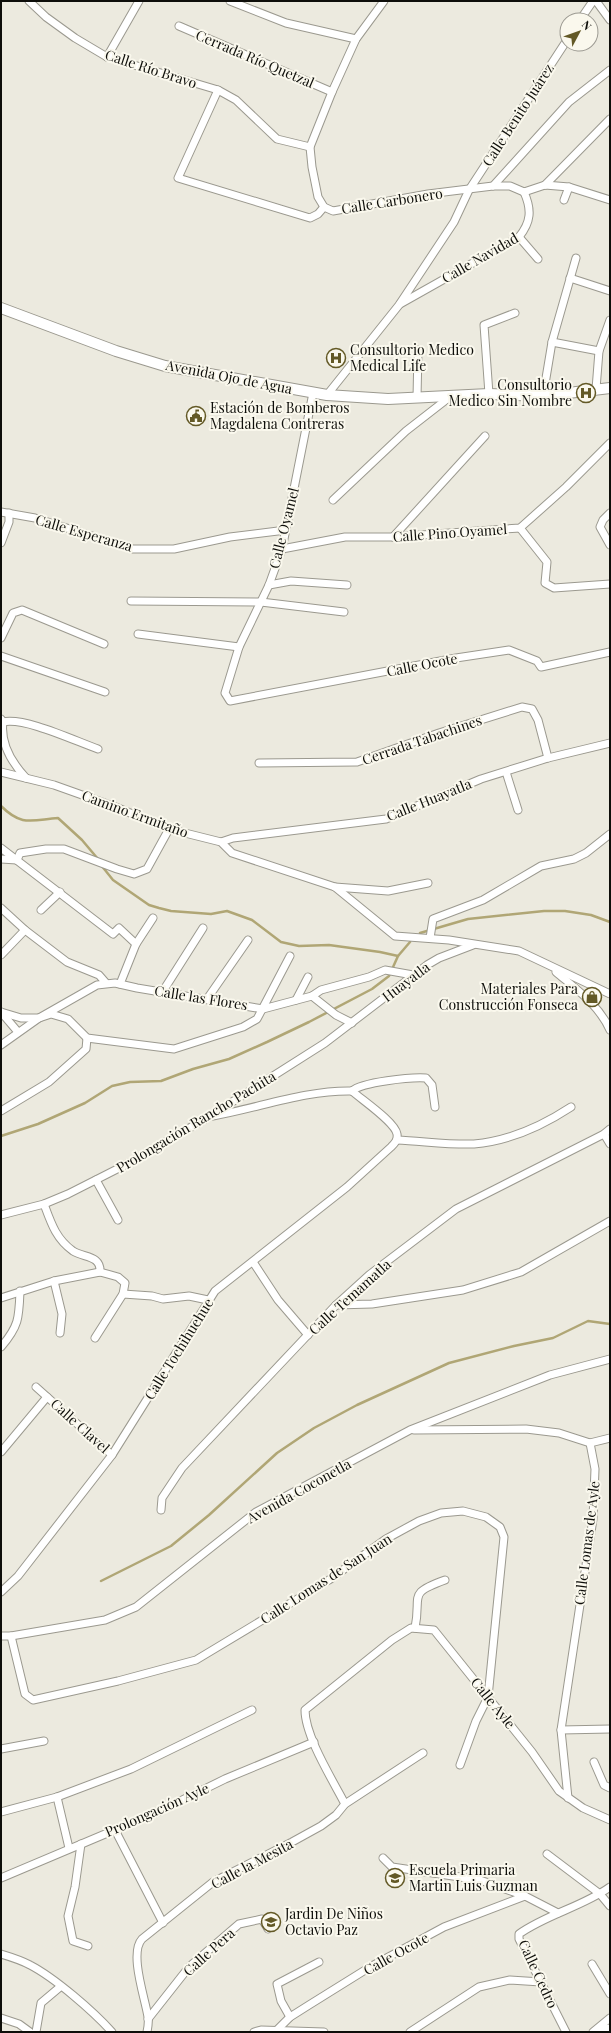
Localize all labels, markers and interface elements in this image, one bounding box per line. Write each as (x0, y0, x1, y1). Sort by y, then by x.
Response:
north arrow (559, 12, 599, 52)
text: N (579, 17, 595, 33)
street label: Cerrada Río Quetzal (193, 25, 317, 92)
street label: Calle Río Bravo (103, 45, 200, 92)
street label: Calle Benito Juárez (477, 60, 558, 170)
street label: Calle Carbonero (340, 183, 444, 218)
street label: Calle Navidad (438, 228, 522, 287)
place label: Consultorio Medico Medical Life (350, 340, 474, 375)
hospital icon: Consultorio Medico Medical Life (325, 347, 347, 369)
street label: Avenida Ojo de Agua (163, 355, 294, 398)
place label: Consultorio Medico Sin Nombre (449, 375, 572, 410)
hospital icon: Consultorio Medico Sin Nombre (575, 382, 597, 404)
place label: Estación de Bomberos Magdalena Contreras (210, 398, 350, 433)
public building icon: Estación de Bomberos Magdalena Contreras (185, 405, 207, 427)
street label: Calle Oyamel (264, 485, 303, 570)
street label: Calle Esperanza (33, 510, 135, 555)
street label: Calle Pino Oyamel (392, 519, 508, 546)
street label: Calle Ocote (385, 648, 459, 681)
street label: Cerrada Tabachines (359, 710, 484, 769)
street label: Calle Huayatla (383, 774, 474, 825)
street label: Camino Ermitaño (79, 785, 191, 842)
street label: Huayatla (378, 957, 434, 1006)
place label: Materiales Para Construcción Fonseca (439, 979, 578, 1014)
street label: Calle las Flores (153, 981, 249, 1014)
shop icon: Materiales Para Construcción Fonseca (581, 986, 603, 1008)
street label: Prolongación Rancho Pachita (112, 1066, 279, 1177)
street label: Calle Temamatla (304, 1255, 395, 1339)
street label: Calle Tochihuehue (140, 1294, 218, 1403)
street label: Calle Clavel (47, 1394, 114, 1457)
street label: Avenida Coconetla (242, 1454, 354, 1528)
street label: Calle Lomas de Ayle (569, 1480, 604, 1606)
street label: Calle Lomas de San Juan (256, 1529, 396, 1628)
street label: Calle Ayle (467, 1673, 520, 1732)
street label: Prolongación Ayle (102, 1778, 212, 1841)
street label: Calle la Mesita (207, 1834, 296, 1893)
place label: Escuela Primaria Martin Luis Guzman (409, 1860, 538, 1895)
school or university icon: Escuela Primaria Martin Luis Guzman (384, 1867, 406, 1889)
place label: Jardin De Niños Octavio Paz (284, 1904, 383, 1939)
school or university icon: Jardin De Niños Octavio Paz (260, 1911, 282, 1933)
street label: Calle Pera (179, 1923, 239, 1980)
street label: Calle Ocote (360, 1928, 432, 1979)
street label: Calle Cedro (514, 1936, 563, 2011)

